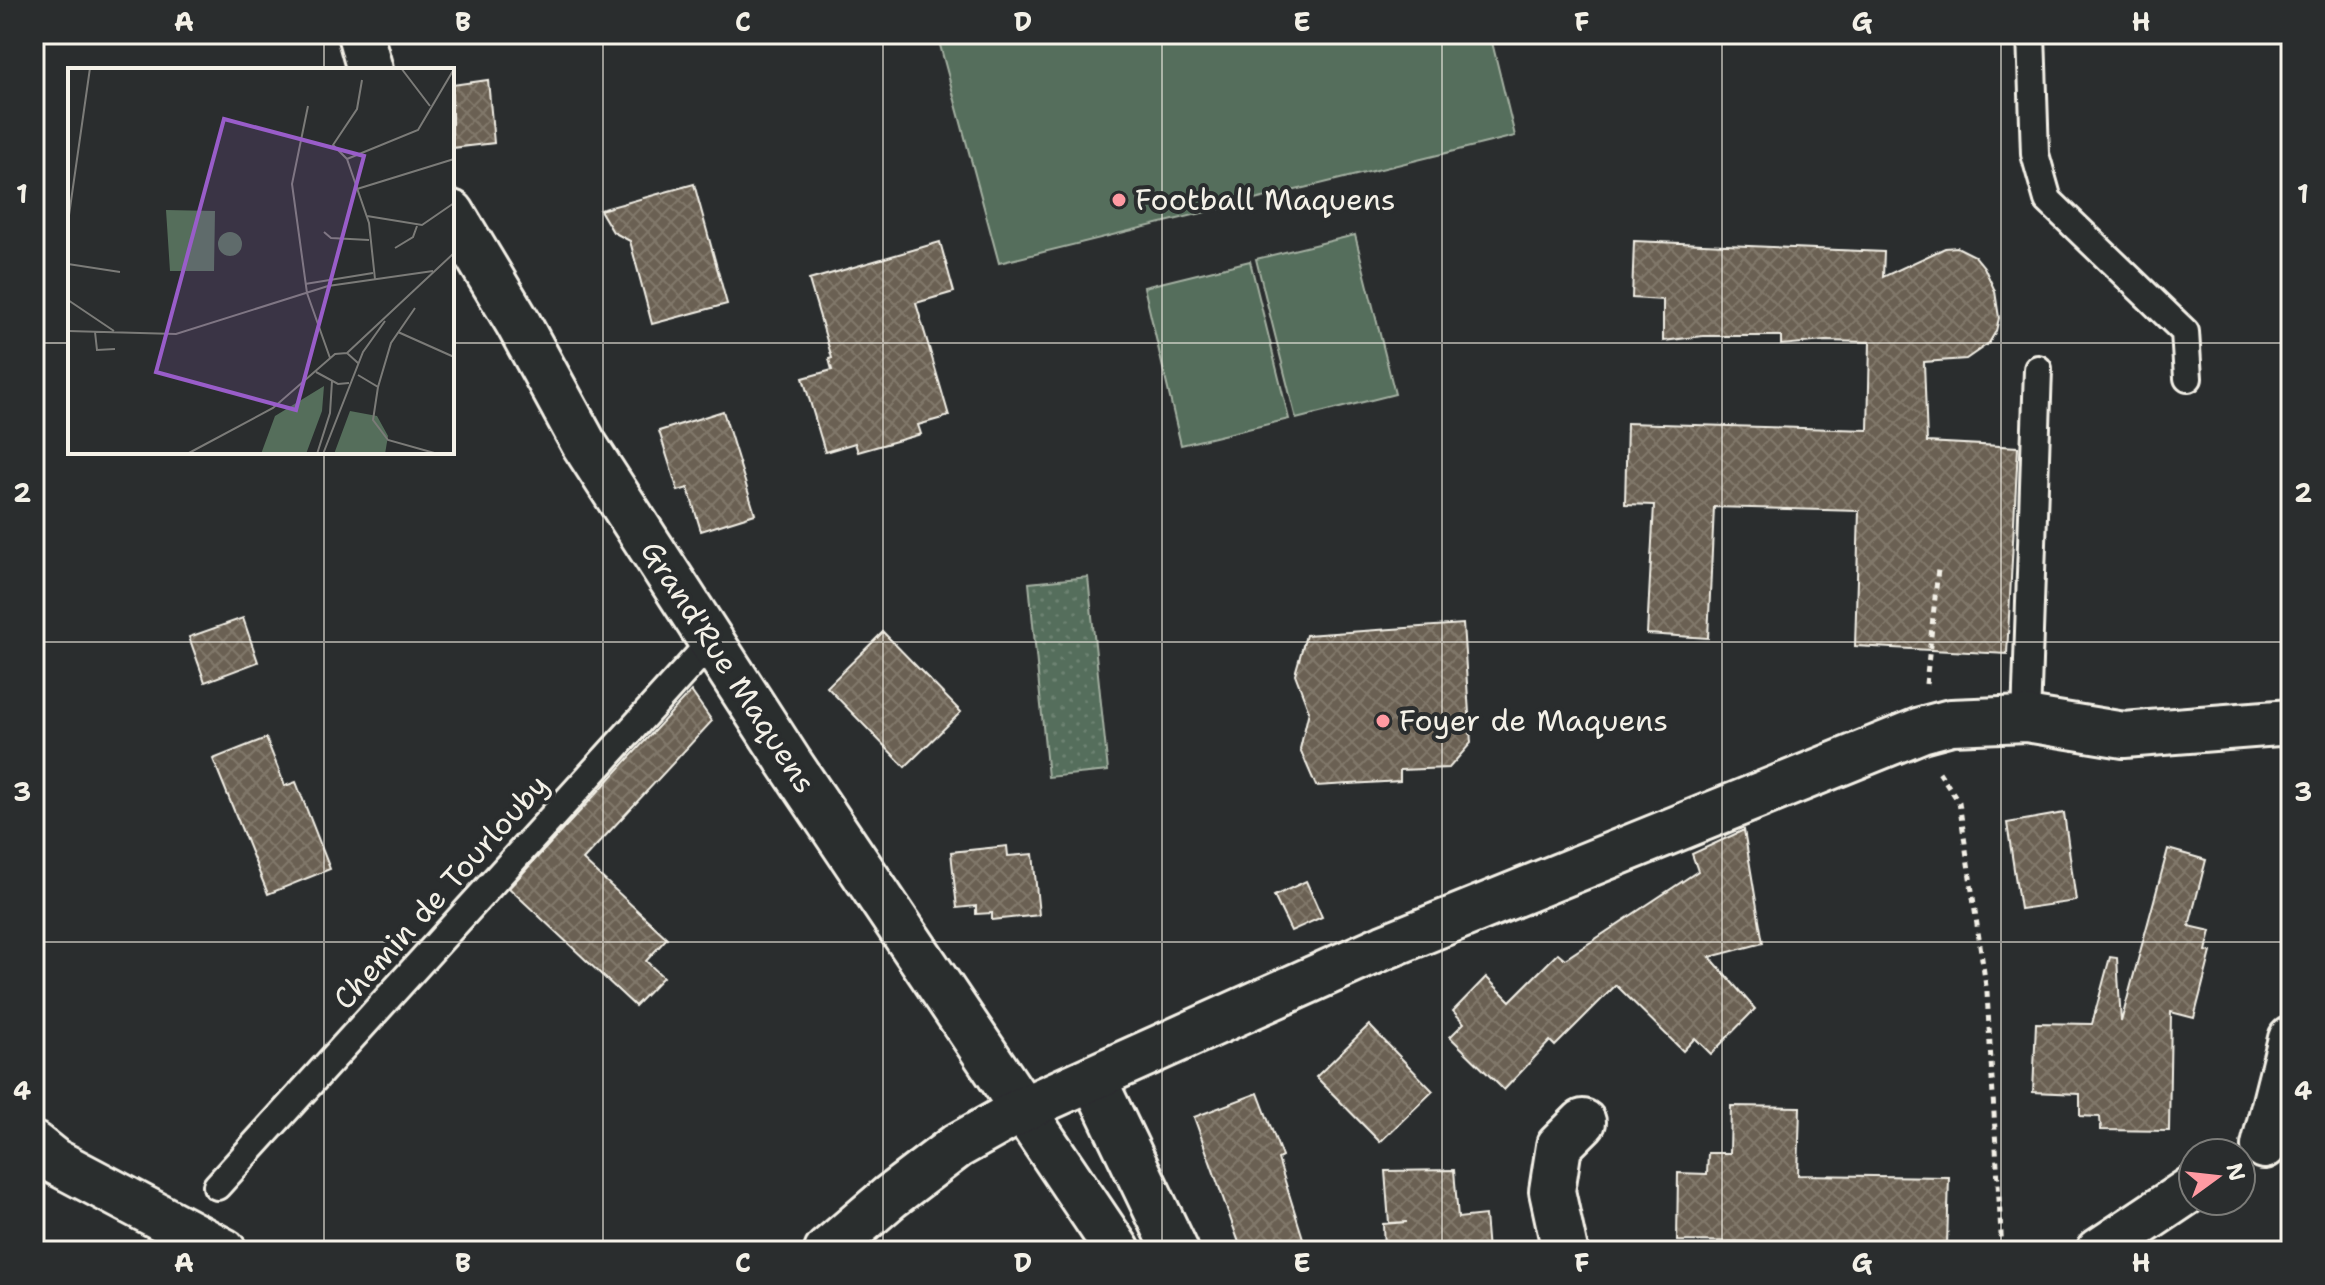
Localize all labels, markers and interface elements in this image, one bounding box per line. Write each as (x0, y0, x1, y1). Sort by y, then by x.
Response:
text: A (174, 4, 194, 39)
text: B (455, 4, 471, 39)
text: C (735, 4, 751, 39)
text: D (1014, 4, 1032, 39)
text: E (1293, 4, 1311, 39)
text: F (1574, 4, 1590, 39)
text: G (1852, 4, 1873, 39)
text: H (2132, 4, 2150, 39)
inset map (68, 68, 454, 454)
text: 1 (16, 176, 28, 211)
text: 1 (2297, 176, 2309, 211)
place label: Football Maquens (1135, 179, 1396, 220)
marker: Football Maquens (1110, 191, 1128, 209)
text: 2 (13, 475, 31, 510)
text: 2 (2294, 475, 2312, 510)
street label: Grand'Rue Maquens (631, 533, 825, 801)
place label: Foyer de Maquens (1399, 700, 1668, 741)
marker: Foyer de Maquens (1374, 712, 1392, 730)
street label: Chemin de Tourlouby (324, 765, 557, 1018)
text: 3 (13, 774, 31, 809)
text: 3 (2294, 774, 2312, 809)
text: 4 (13, 1073, 31, 1108)
text: 4 (2294, 1073, 2312, 1108)
north arrow (2177, 1137, 2257, 1217)
text: N (2220, 1160, 2252, 1184)
text: A (174, 1245, 194, 1280)
text: B (455, 1245, 471, 1280)
text: C (735, 1245, 751, 1280)
text: D (1014, 1245, 1032, 1280)
text: E (1293, 1245, 1311, 1280)
text: F (1574, 1245, 1590, 1280)
text: G (1852, 1245, 1873, 1280)
text: H (2132, 1245, 2150, 1280)

